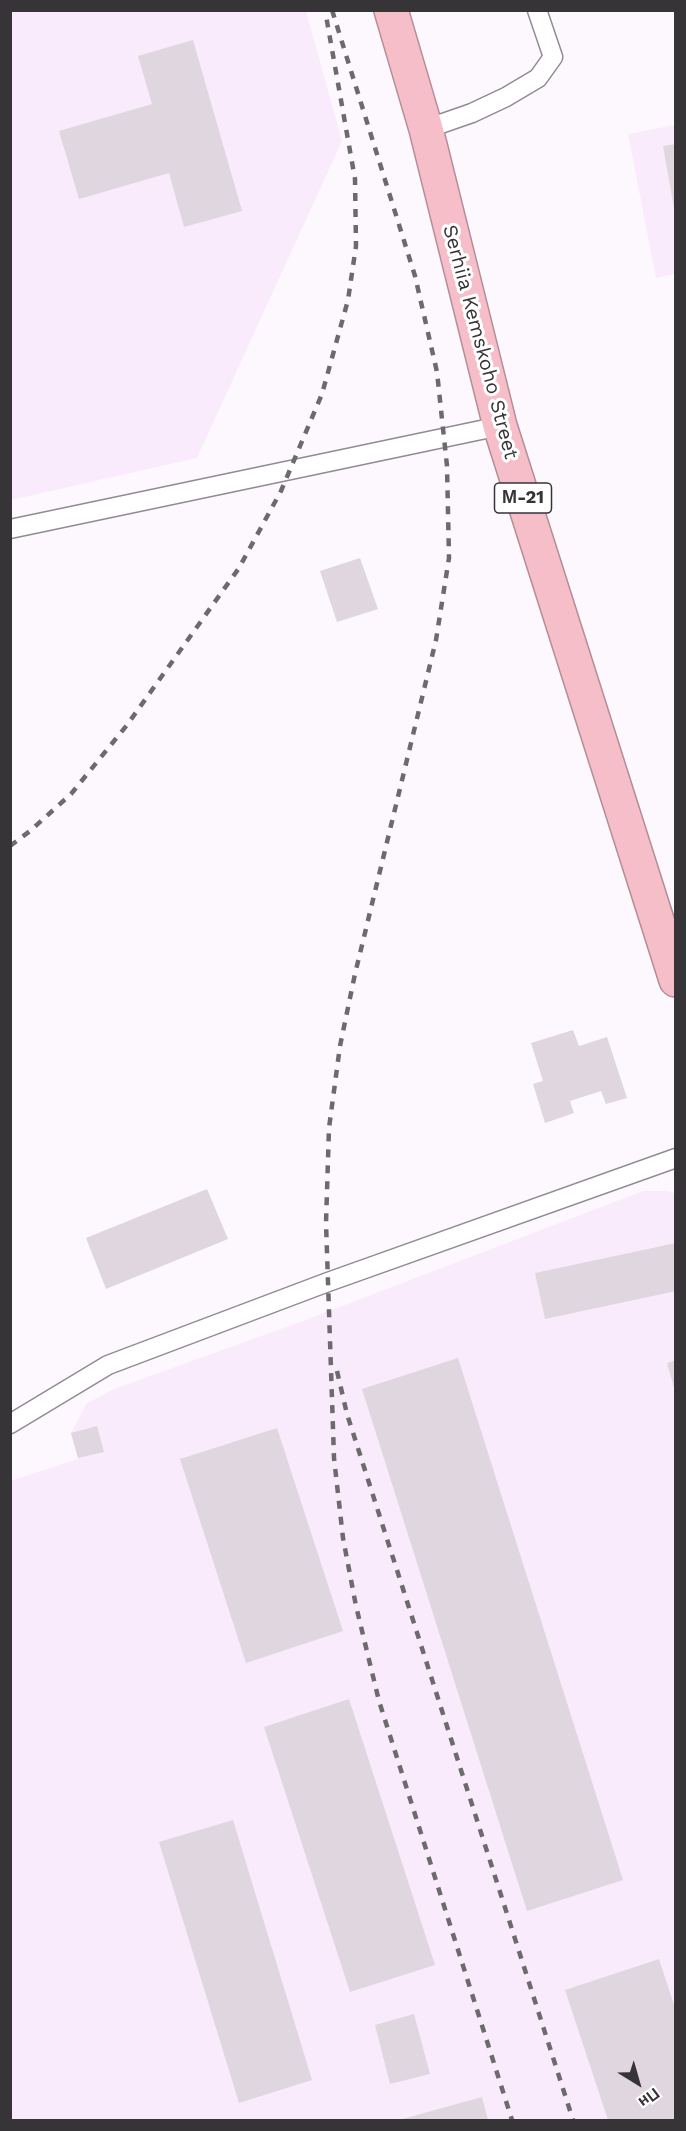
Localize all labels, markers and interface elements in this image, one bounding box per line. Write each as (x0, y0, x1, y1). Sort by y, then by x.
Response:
street label: Serhiia Kemskoho Street (437, 222, 523, 462)
road number: М-21 (494, 483, 552, 513)
north arrow (608, 2053, 668, 2113)
text: Пн (635, 2084, 663, 2112)

